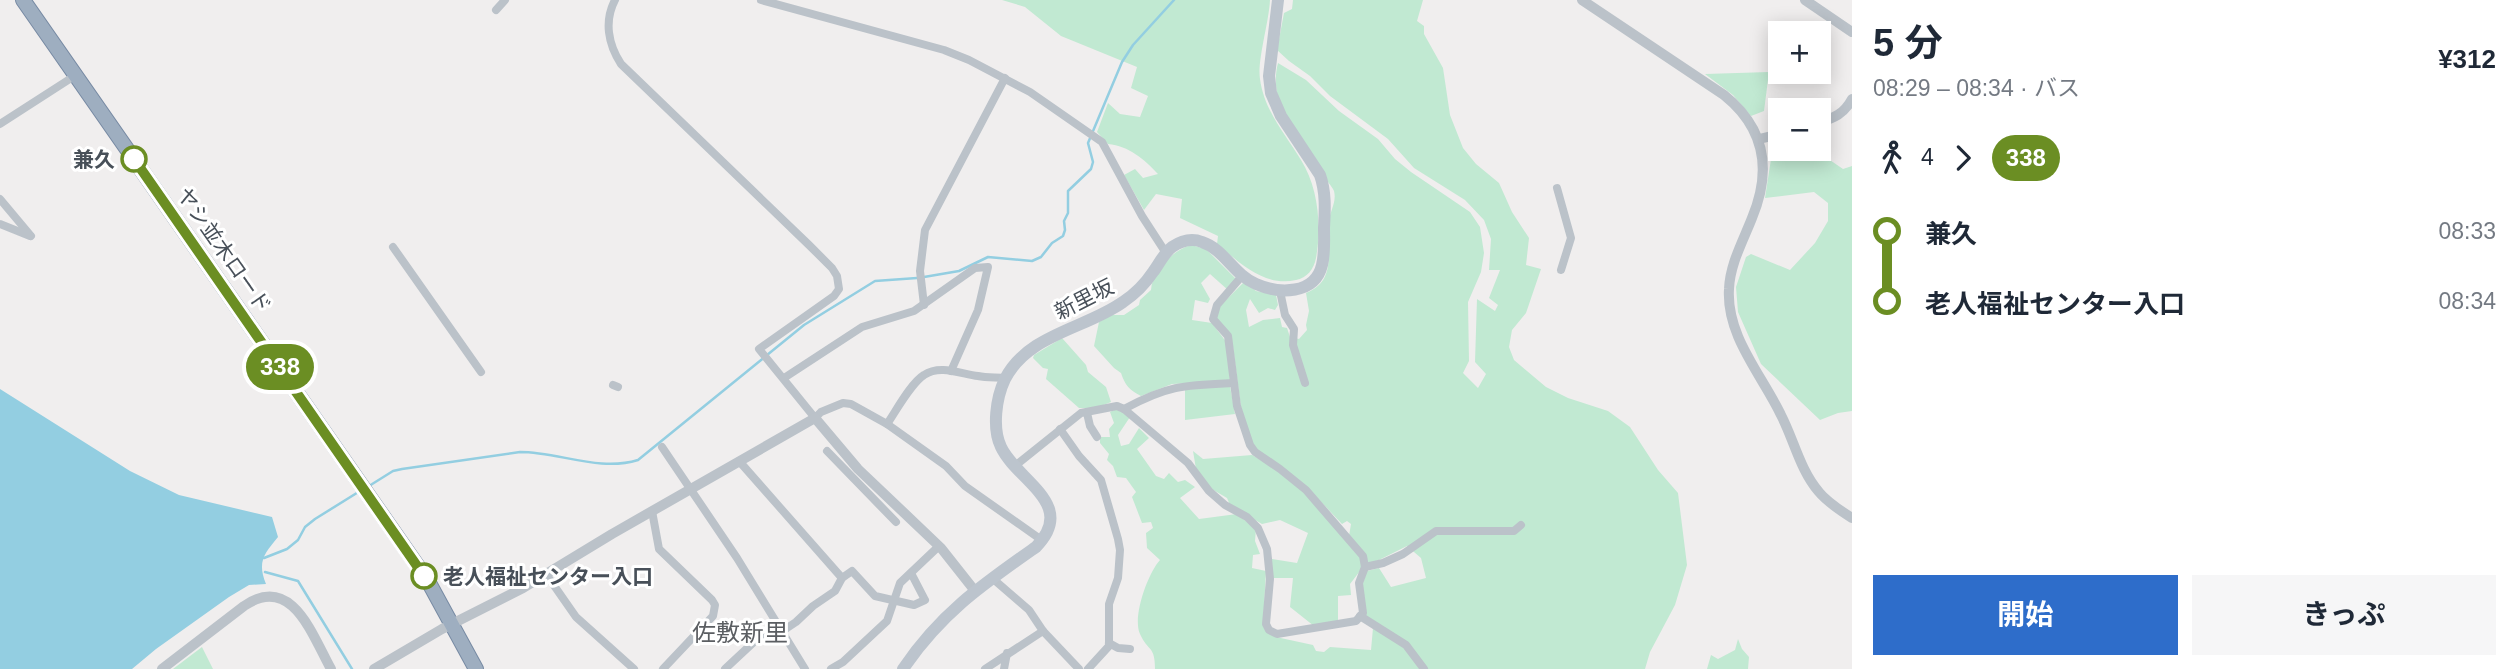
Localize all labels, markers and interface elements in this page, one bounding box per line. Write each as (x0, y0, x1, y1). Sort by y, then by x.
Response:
map controls (1768, 21, 1831, 161)
button: + (1768, 21, 1831, 84)
text: 5 分 (1873, 22, 1943, 64)
text: ¥312 (2438, 44, 2496, 74)
text: 08:29 – 08:34 · バス (1873, 75, 2080, 101)
button: − (1768, 98, 1831, 161)
icon: walk (1873, 139, 1911, 177)
icon: forward (1944, 139, 1982, 177)
text: 4 (1921, 144, 1934, 170)
text: 338 (2006, 144, 2046, 171)
marker: 兼久 (121, 146, 147, 172)
place label: 兼久 (73, 148, 115, 171)
street label: ヤシ並木ロード (172, 183, 276, 317)
text: 08:33 (2438, 218, 2496, 244)
text: 兼久 (1925, 219, 1977, 249)
street label: 新里坂 (1051, 274, 1117, 324)
text: 08:34 (2438, 288, 2496, 314)
text: 老人福祉センター入口 (1925, 289, 2185, 319)
line badge: 338 (240, 344, 320, 390)
text: 338 (260, 353, 300, 380)
marker: 老人福祉センター入口 (411, 563, 437, 589)
place label: 老人福祉センター入口 (443, 565, 653, 588)
button: 開始 (1873, 575, 2178, 655)
button: きっぷ (2192, 575, 2496, 655)
district label: 佐敷新里 (692, 619, 788, 646)

